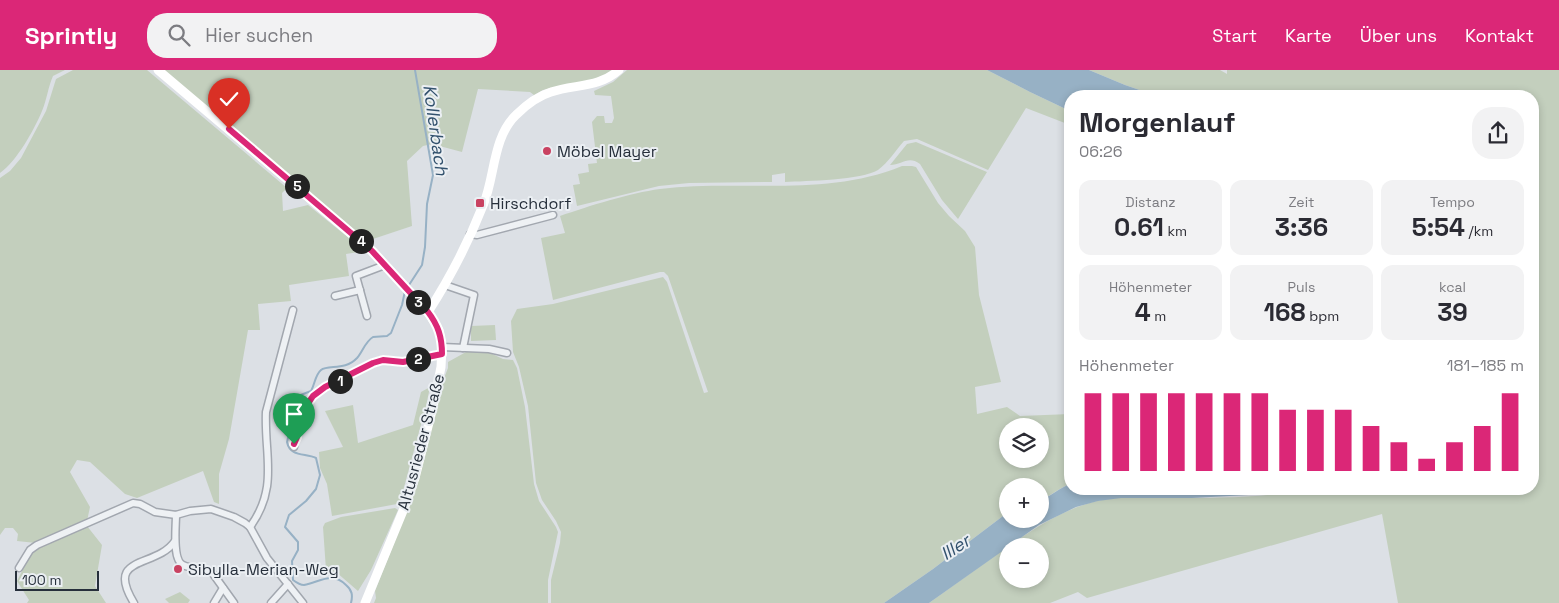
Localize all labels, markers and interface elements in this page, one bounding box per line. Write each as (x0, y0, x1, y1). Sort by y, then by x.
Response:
search box (147, 13, 497, 58)
text: Sprintly (25, 20, 117, 51)
icon: search (165, 21, 193, 49)
text: Hier suchen (205, 23, 313, 48)
text: Start (1212, 24, 1257, 47)
text: Karte (1285, 24, 1332, 47)
text: Über uns (1360, 24, 1437, 47)
text: Kontakt (1465, 24, 1534, 47)
pin (208, 78, 250, 129)
water label: Kollerbach (418, 83, 454, 178)
icon: check (215, 85, 243, 113)
text: Morgenlauf (1079, 104, 1235, 140)
button: share (1472, 107, 1524, 159)
place label: Möbel Mayer (557, 141, 657, 162)
text: 06:26 (1079, 141, 1123, 162)
marker: Möbel Mayer (541, 145, 553, 157)
pin: 5 (284, 174, 310, 198)
text: 5 (293, 177, 302, 195)
place label: Hirschdorf (490, 193, 571, 214)
text: Distanz (1125, 193, 1176, 211)
text: Zeit (1288, 193, 1315, 211)
text: Tempo (1430, 193, 1475, 211)
marker: Hirschdorf (474, 197, 486, 209)
text: 0.61 (1114, 211, 1164, 243)
text: 3:36 (1275, 211, 1328, 243)
text: 5:54 (1412, 211, 1465, 243)
text: km (1164, 222, 1187, 240)
text: /km (1465, 222, 1493, 240)
pin: 4 (348, 228, 374, 254)
text: 4 (357, 232, 366, 250)
text: Höhenmeter (1109, 278, 1192, 296)
text: Puls (1288, 278, 1315, 296)
text: kcal (1439, 278, 1466, 296)
pin: 3 (406, 290, 430, 314)
text: 3 (414, 293, 423, 311)
text: 4 (1135, 296, 1151, 328)
text: 168 (1264, 296, 1306, 328)
text: 39 (1437, 296, 1468, 328)
text: m (1151, 307, 1166, 325)
text: bpm (1306, 307, 1339, 325)
pin: 2 (406, 346, 430, 372)
text: 2 (414, 350, 423, 368)
text: Höhenmeter (1079, 355, 1174, 376)
text: 181–185 m (1447, 355, 1524, 376)
pin: 1 (328, 368, 352, 394)
street label: Altusrieder Straße (393, 371, 449, 513)
text: 1 (337, 372, 344, 390)
pin (273, 393, 315, 444)
icon: arrive (280, 400, 308, 428)
map controls (999, 418, 1049, 588)
button: layers (999, 418, 1049, 468)
button: + (999, 478, 1049, 528)
water label: Iller (936, 528, 976, 565)
button: − (999, 538, 1049, 588)
place label: Sibylla-Merian-Weg (188, 559, 339, 580)
marker: Sibylla-Merian-Weg (172, 563, 184, 575)
scale bar (15, 568, 99, 591)
text: 100 m (22, 571, 61, 589)

